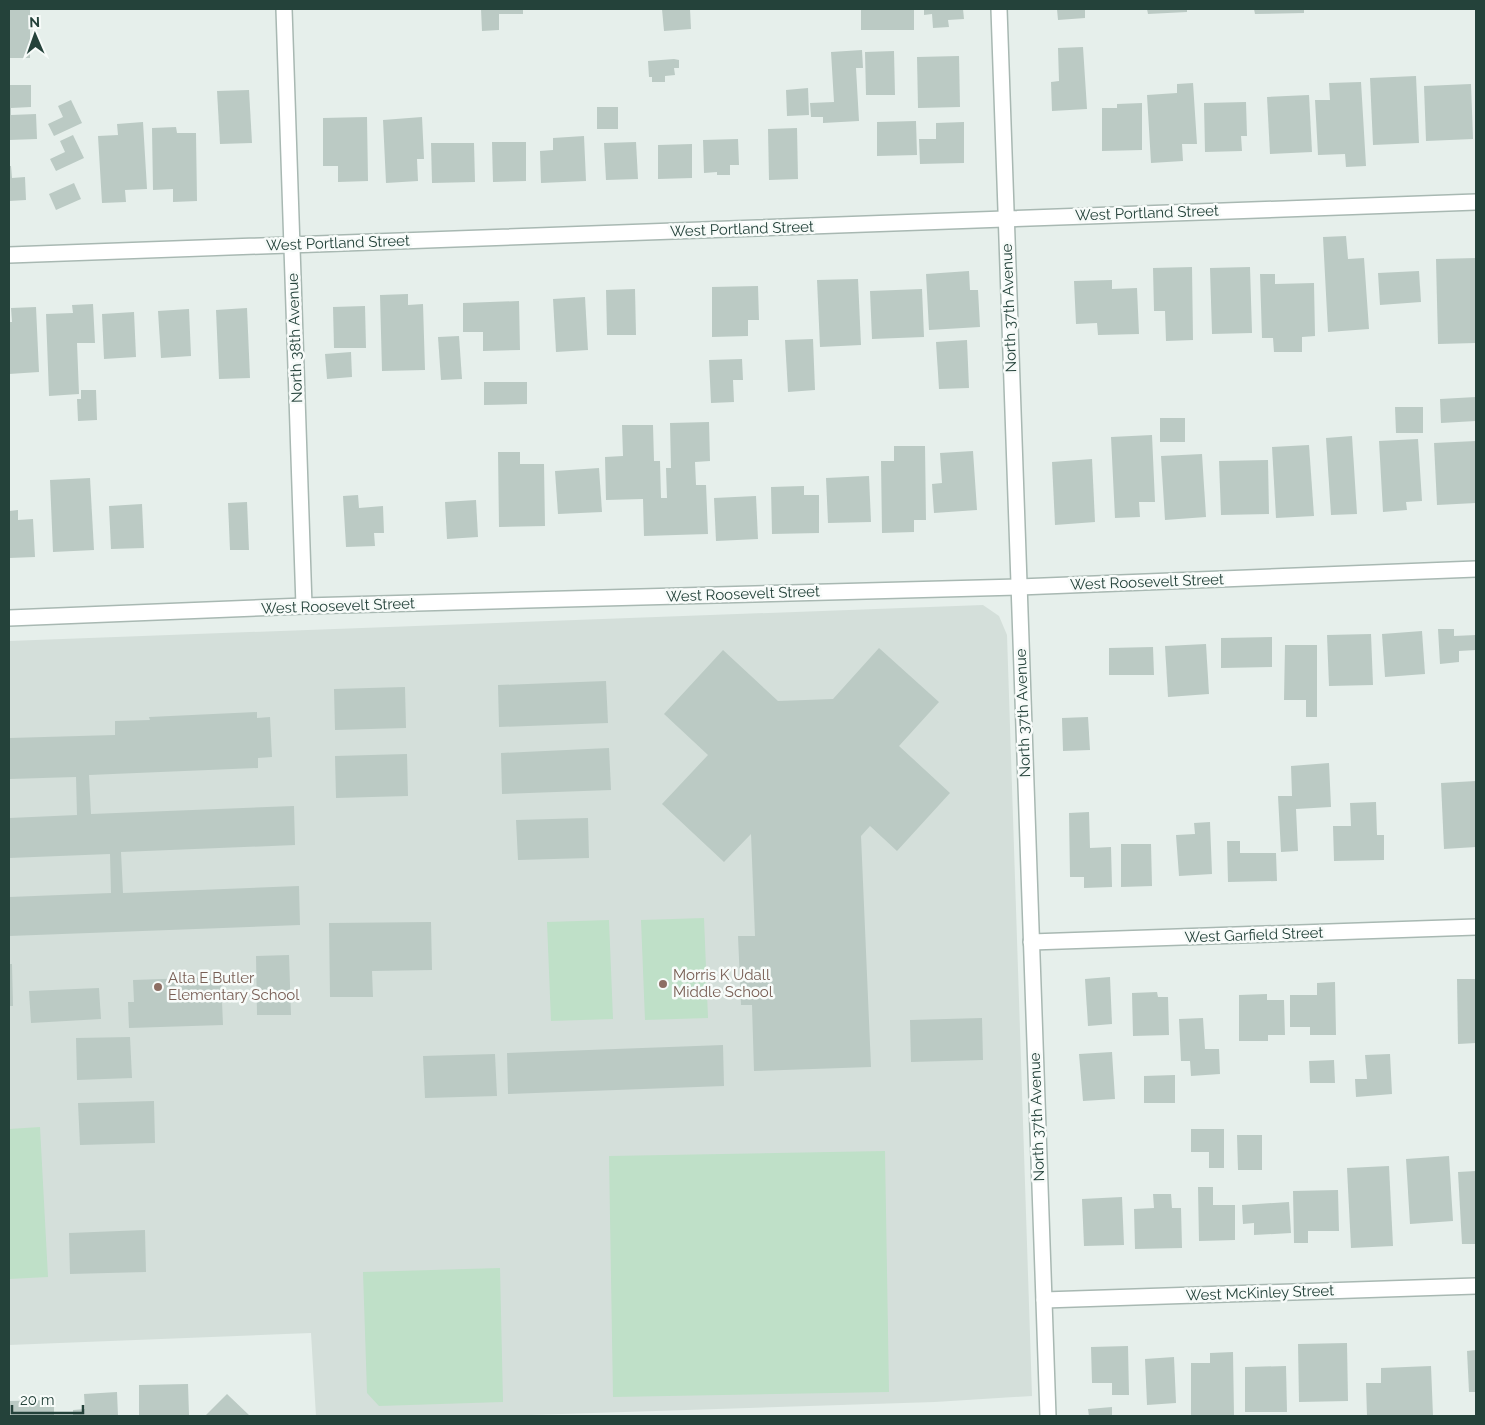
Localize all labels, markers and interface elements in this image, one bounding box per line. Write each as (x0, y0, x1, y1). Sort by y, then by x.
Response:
north arrow (10, 10, 60, 60)
text: N (29, 14, 40, 30)
street label: West Portland Street (1075, 201, 1219, 225)
street label: West Portland Street (670, 217, 814, 241)
street label: West Portland Street (266, 231, 410, 255)
street label: North 37th Avenue (998, 243, 1020, 373)
street label: North 38th Avenue (284, 273, 306, 403)
street label: West Roosevelt Street (1070, 570, 1224, 594)
street label: West Roosevelt Street (666, 582, 820, 606)
street label: West Roosevelt Street (261, 594, 415, 618)
street label: North 37th Avenue (1012, 648, 1034, 778)
street label: West Garfield Street (1184, 924, 1324, 946)
place label: Morris K Udall Middle School (673, 966, 774, 1001)
place label: Alta E Butler Elementary School (168, 969, 300, 1004)
marker: Morris K Udall Middle School (657, 978, 669, 990)
marker: Alta E Butler Elementary School (152, 981, 164, 993)
street label: North 37th Avenue (1026, 1052, 1048, 1182)
street label: West McKinley Street (1186, 1281, 1334, 1305)
scale bar (12, 1382, 84, 1414)
text: 20 m (20, 1391, 55, 1409)

